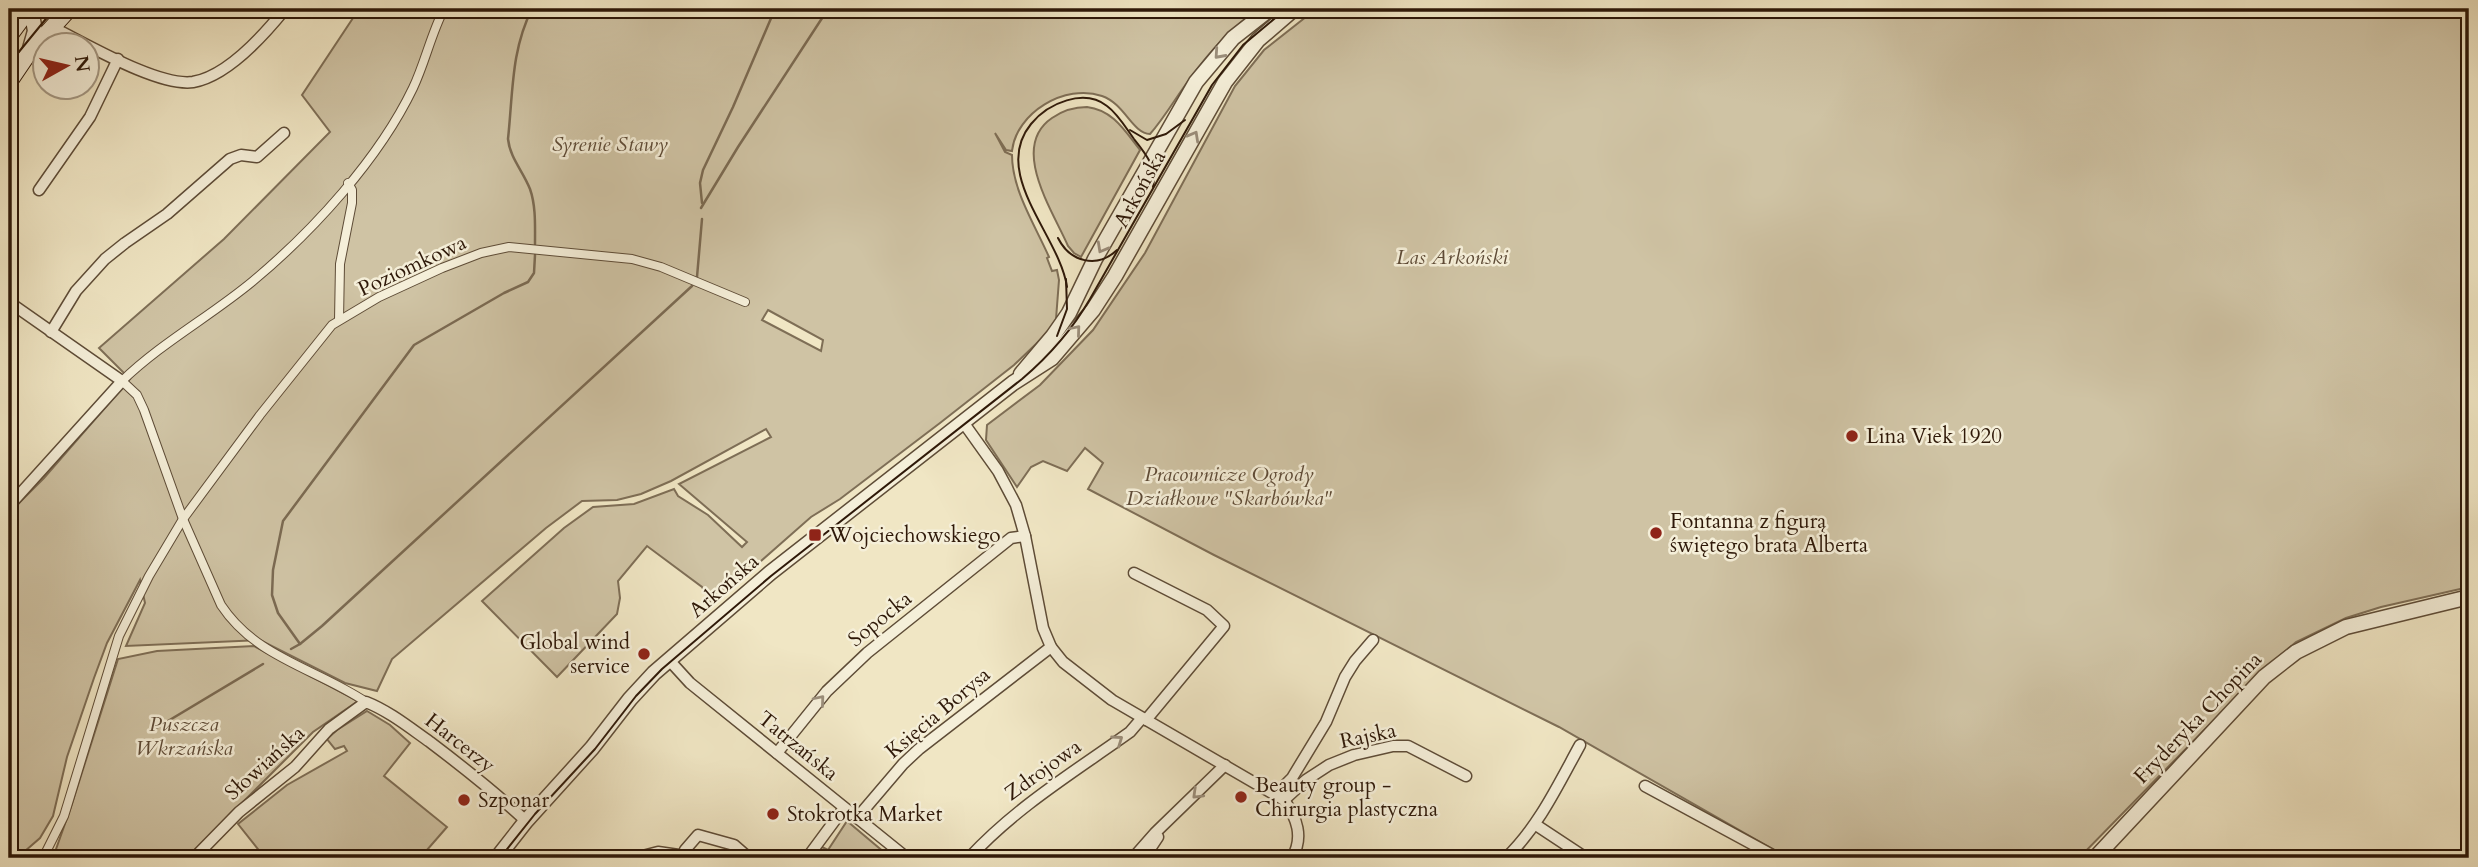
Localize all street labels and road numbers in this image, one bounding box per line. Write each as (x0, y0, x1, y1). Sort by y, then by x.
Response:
street label: Arkońska (1107, 145, 1173, 233)
street label: Poziomkowa (353, 228, 471, 304)
street label: Arkońska (683, 547, 765, 625)
street label: Sopocka (842, 584, 918, 654)
street label: Fryderyka Chopina (2127, 646, 2269, 790)
street label: Księcia Borysa (879, 661, 997, 765)
street label: Tatrzańska (751, 704, 845, 788)
street label: Harcerzy (419, 706, 501, 780)
street label: Rajska (1337, 716, 1399, 756)
street label: Słowiańska (219, 719, 311, 807)
street label: Zdrojowa (999, 732, 1087, 808)

